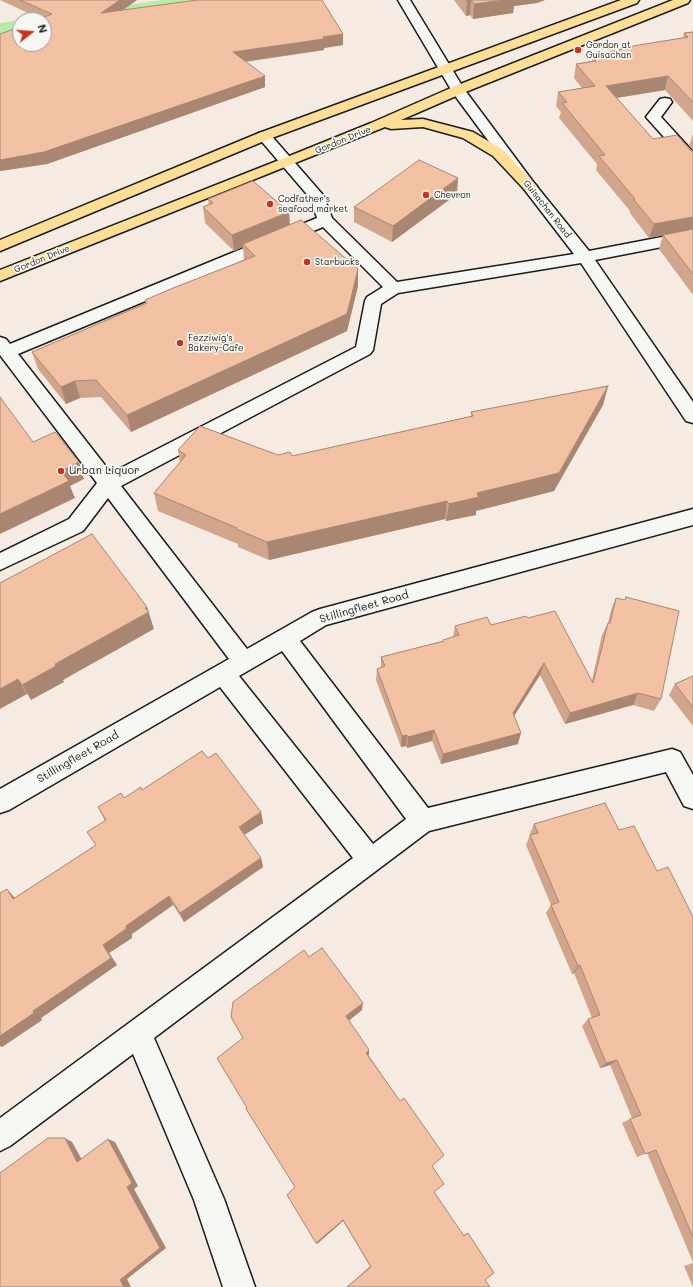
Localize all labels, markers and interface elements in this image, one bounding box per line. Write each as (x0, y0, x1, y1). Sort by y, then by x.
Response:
north arrow (12, 12, 52, 52)
text: N (35, 22, 51, 35)
place label: Gordon at Guisachan (586, 40, 631, 61)
marker: Gordon at Guisachan (573, 45, 583, 55)
street label: Gordon Drive (314, 124, 372, 156)
street label: Guisachan Road (521, 178, 573, 240)
marker: Chevron (421, 190, 431, 200)
place label: Chevron (434, 190, 471, 200)
place label: Codfather's seafood market (278, 194, 348, 215)
marker: Codfather's seafood market (265, 199, 275, 209)
street label: Gordon Drive (13, 243, 71, 275)
marker: Starbucks (302, 257, 312, 267)
place label: Starbucks (315, 257, 359, 267)
place label: Fezziwig's Bakery-Cafe (188, 333, 244, 354)
marker: Fezziwig's Bakery-Cafe (175, 338, 185, 348)
place label: Urban Liquor (69, 464, 140, 478)
marker: Urban Liquor (56, 466, 66, 476)
street label: Stillingfleet Road (318, 588, 410, 626)
street label: Stillingfleet Road (35, 728, 121, 786)

